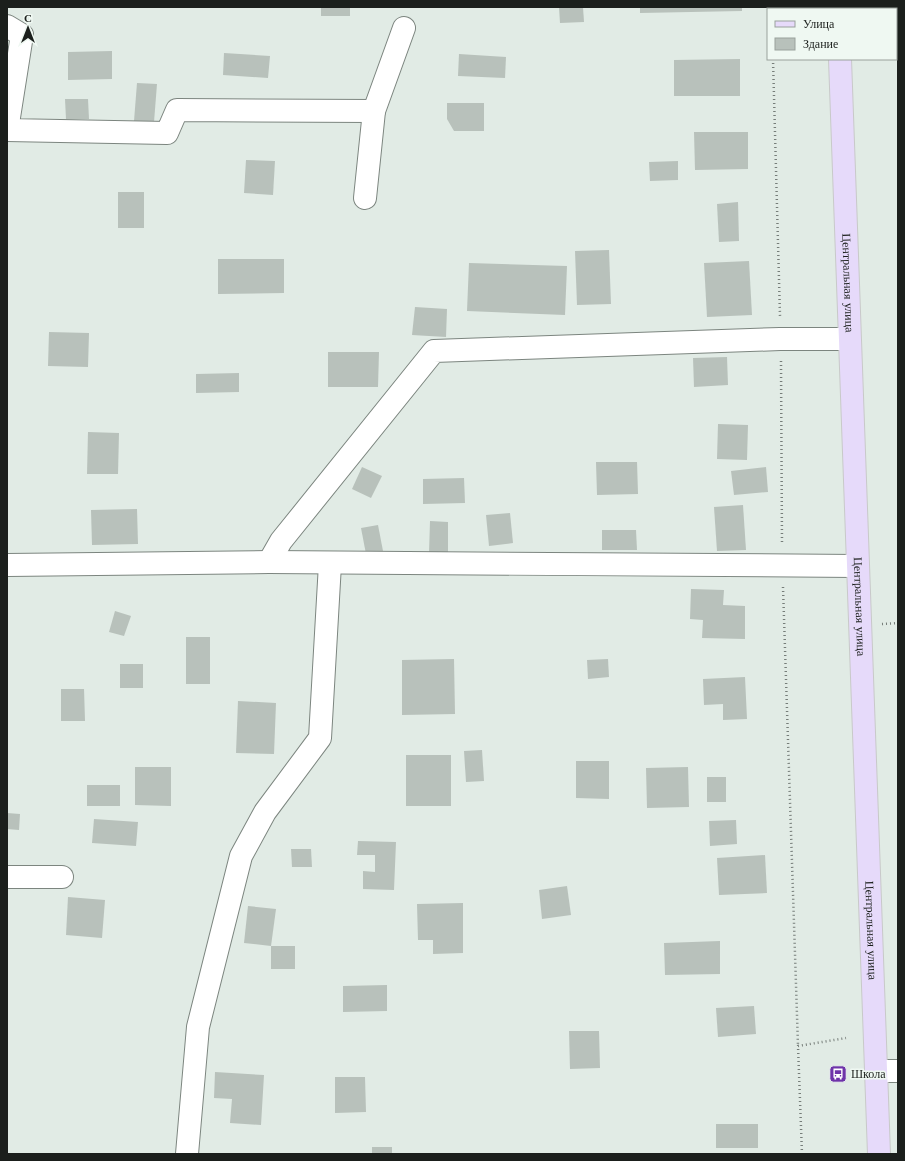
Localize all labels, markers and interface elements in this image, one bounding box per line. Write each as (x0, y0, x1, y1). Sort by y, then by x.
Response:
north arrow (8, 8, 48, 48)
legend (767, 8, 897, 60)
text: С (24, 11, 32, 25)
text: Улица (803, 16, 835, 31)
text: Здание (803, 36, 838, 51)
street label: Центральная улица (839, 233, 858, 333)
street label: Центральная улица (851, 557, 869, 657)
street label: Центральная улица (862, 881, 881, 981)
bus stop icon: Школа (828, 1064, 848, 1084)
place label: Школа (851, 1066, 886, 1081)

